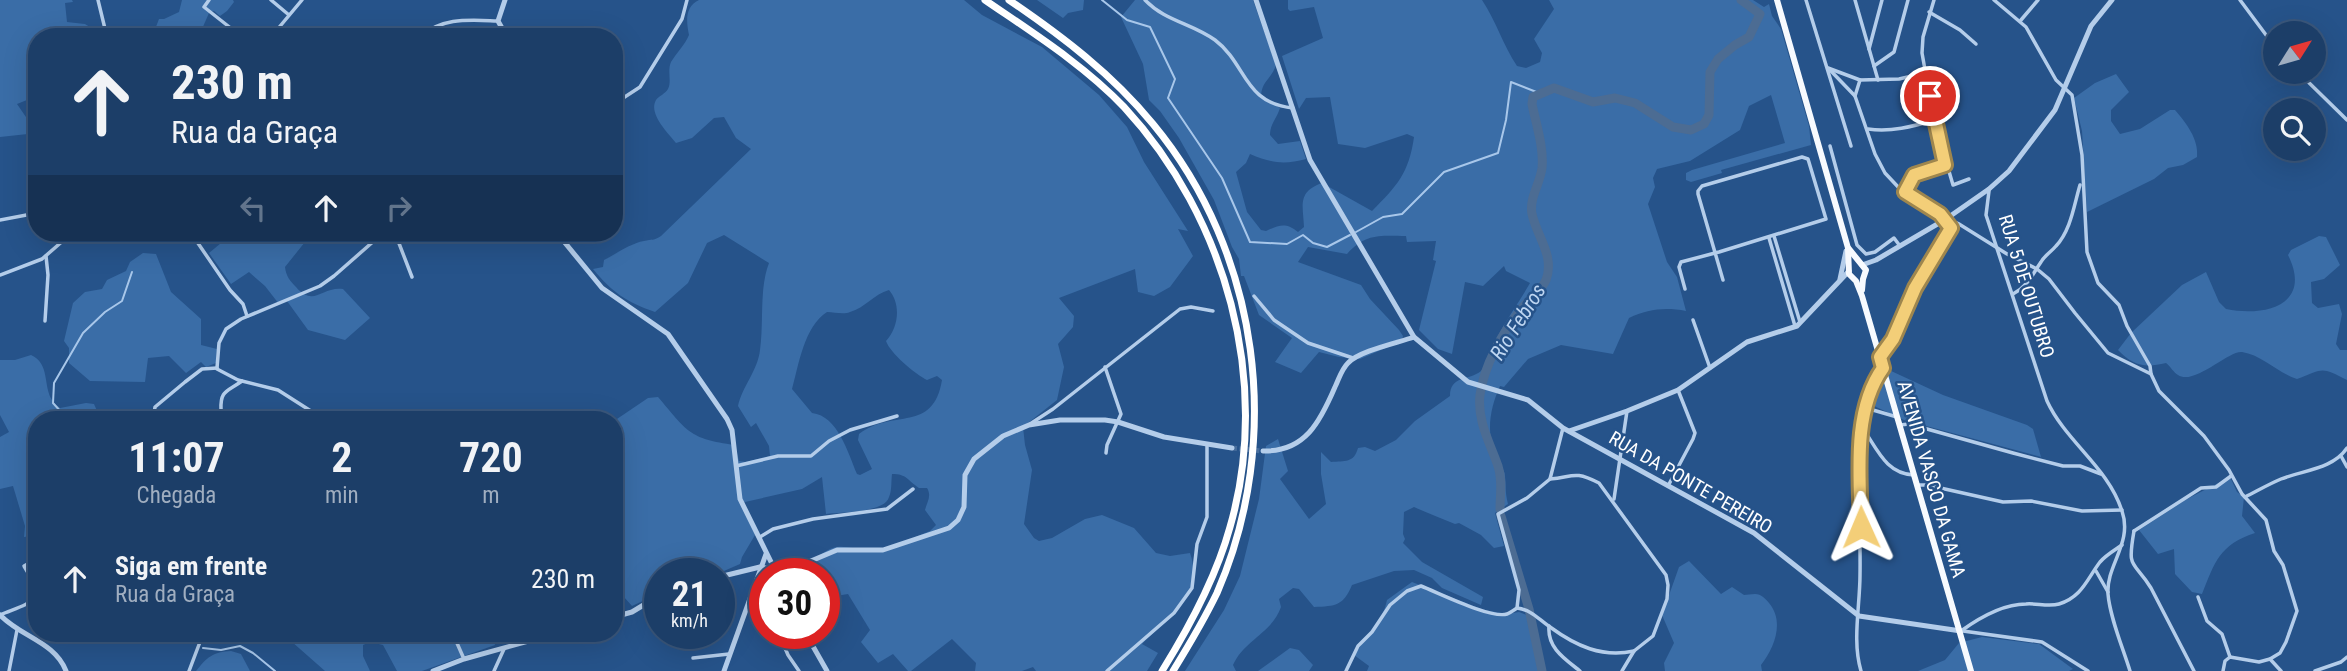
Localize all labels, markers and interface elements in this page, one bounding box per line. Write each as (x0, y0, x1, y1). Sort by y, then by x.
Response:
north arrow (2263, 21, 2326, 84)
map controls (2263, 21, 2326, 161)
text: 230 m (171, 54, 293, 111)
icon: ahead (56, 56, 147, 147)
pin (1900, 66, 1960, 126)
icon: arrive (1911, 77, 1949, 115)
button: search (2263, 98, 2326, 161)
text: Rua da Graça (171, 113, 338, 151)
icon: left (234, 189, 272, 227)
icon: ahead (307, 189, 345, 227)
icon: right (380, 189, 418, 227)
street label: RUA 5 DE OUTUBRO (1994, 212, 2059, 361)
water label: Rio Febros (1485, 280, 1551, 364)
street label: AVENIDA VASCO DA GAMA (1892, 378, 1971, 580)
street label: RUA DA PONTE PEREIRO (1605, 426, 1776, 539)
text: 11:07 (128, 433, 225, 482)
text: 2 (331, 433, 352, 482)
text: 720 (459, 433, 523, 482)
text: Chegada (137, 482, 216, 509)
text: min (325, 482, 359, 509)
text: m (482, 482, 499, 509)
position arrow (1824, 490, 1898, 564)
text: Siga em frente (115, 551, 267, 581)
speed limit sign: 30 (749, 558, 840, 649)
icon: ahead (56, 560, 94, 598)
text: 230 m (531, 564, 595, 594)
text: 21 (672, 574, 707, 615)
text: Rua da Graça (115, 581, 235, 608)
text: km/h (671, 610, 708, 631)

